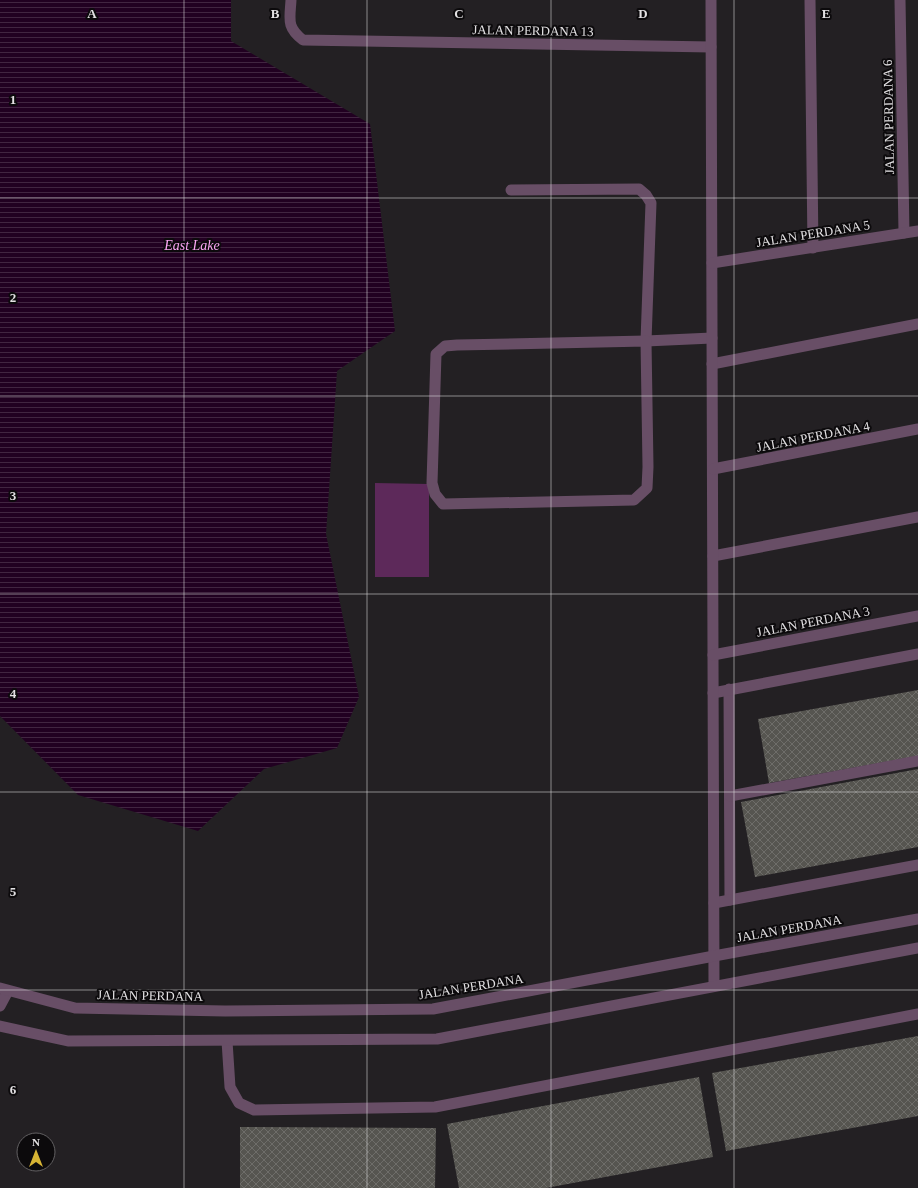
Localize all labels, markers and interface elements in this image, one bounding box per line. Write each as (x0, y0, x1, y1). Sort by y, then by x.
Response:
text: A (87, 6, 97, 21)
text: B (271, 6, 280, 21)
text: C (454, 6, 464, 21)
text: D (638, 6, 648, 21)
text: E (822, 6, 830, 21)
street label: JALAN PERDANA 13 (472, 22, 594, 39)
street label: JALAN PERDANA 6 (880, 59, 897, 175)
text: 1 (10, 92, 16, 107)
street label: JALAN PERDANA 5 (755, 217, 871, 250)
water label: East Lake (163, 238, 220, 253)
text: 2 (10, 290, 16, 305)
street label: JALAN PERDANA 4 (755, 418, 871, 455)
text: 3 (10, 488, 17, 503)
street label: JALAN PERDANA 3 (755, 603, 871, 640)
text: 4 (10, 686, 17, 701)
text: 5 (10, 884, 17, 899)
street label: JALAN PERDANA (736, 912, 843, 945)
street label: JALAN PERDANA (418, 971, 525, 1002)
street label: JALAN PERDANA (97, 987, 204, 1004)
text: 6 (10, 1082, 17, 1097)
north arrow (16, 1132, 56, 1172)
text: N (32, 1136, 40, 1148)

